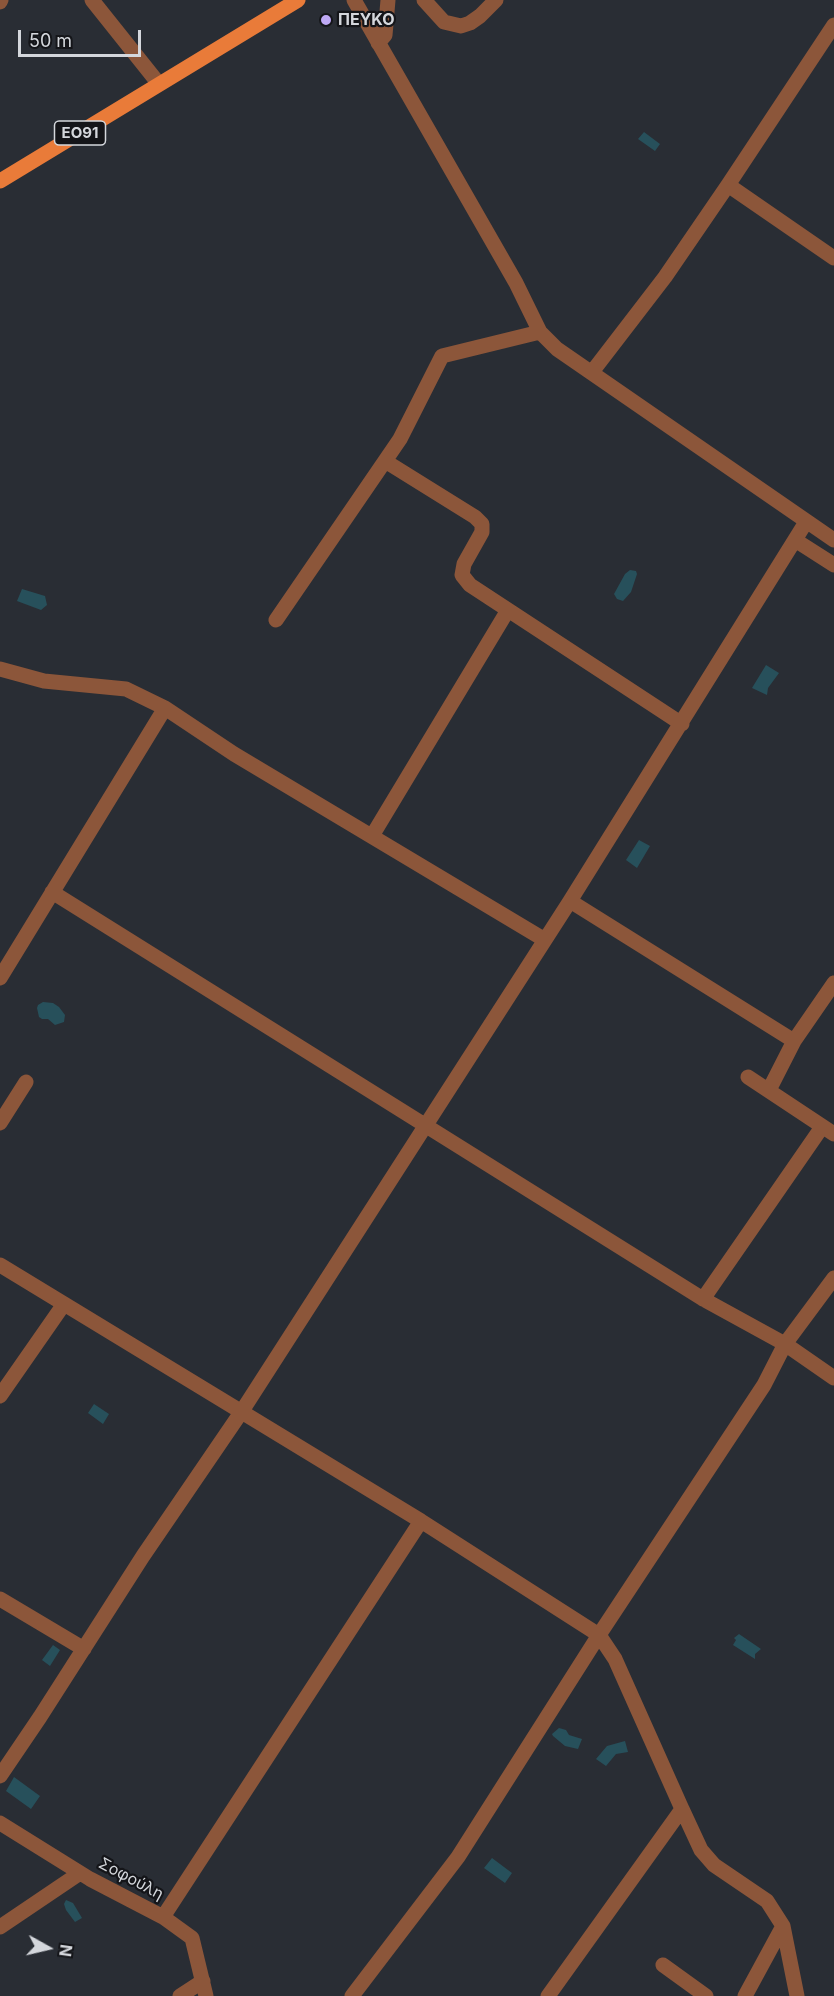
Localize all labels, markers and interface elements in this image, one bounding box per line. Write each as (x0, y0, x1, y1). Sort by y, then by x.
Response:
place label: ΠΕΥΚΟ (338, 10, 395, 30)
marker: ΠΕΥΚΟ (319, 13, 333, 27)
scale bar (21, 18, 144, 56)
text: 50 m (29, 30, 72, 51)
road number: ΕΟ91 (54, 121, 106, 145)
street label: Σοφούλη (95, 1854, 167, 1904)
north arrow (18, 1918, 78, 1978)
text: N (55, 1943, 77, 1958)

